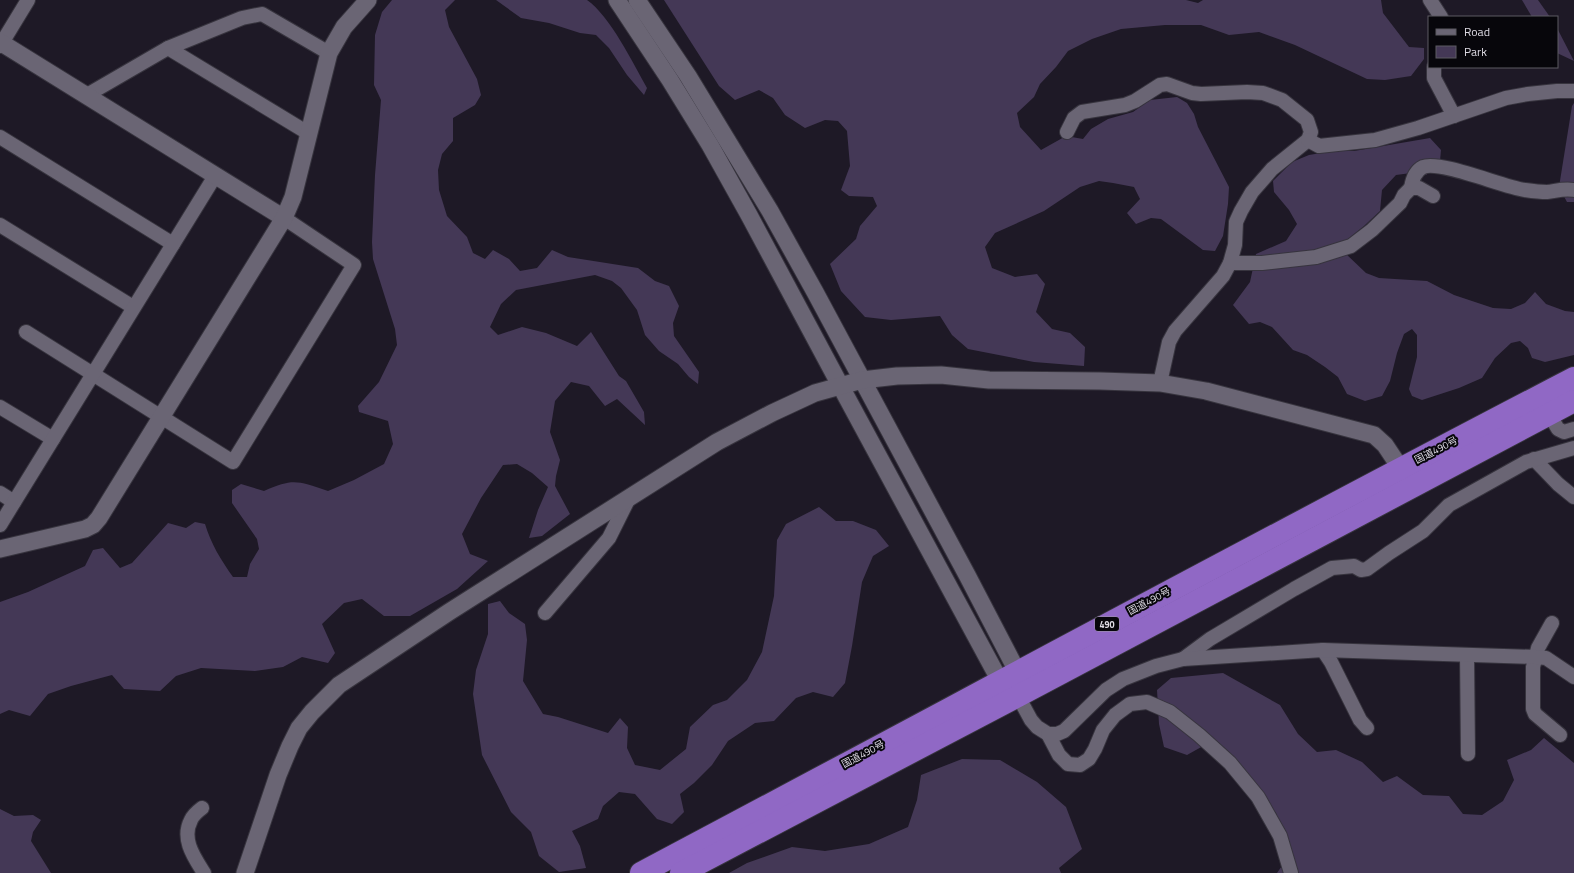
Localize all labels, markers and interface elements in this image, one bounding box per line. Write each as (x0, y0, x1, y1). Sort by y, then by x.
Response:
legend (1428, 16, 1558, 68)
text: Road (1464, 22, 1490, 41)
text: Park (1464, 42, 1487, 61)
street label: 国道490号 (1412, 433, 1460, 467)
street label: 国道490号 (1125, 583, 1173, 619)
road number: 490 (1095, 617, 1119, 631)
street label: 国道490号 (839, 736, 887, 772)

